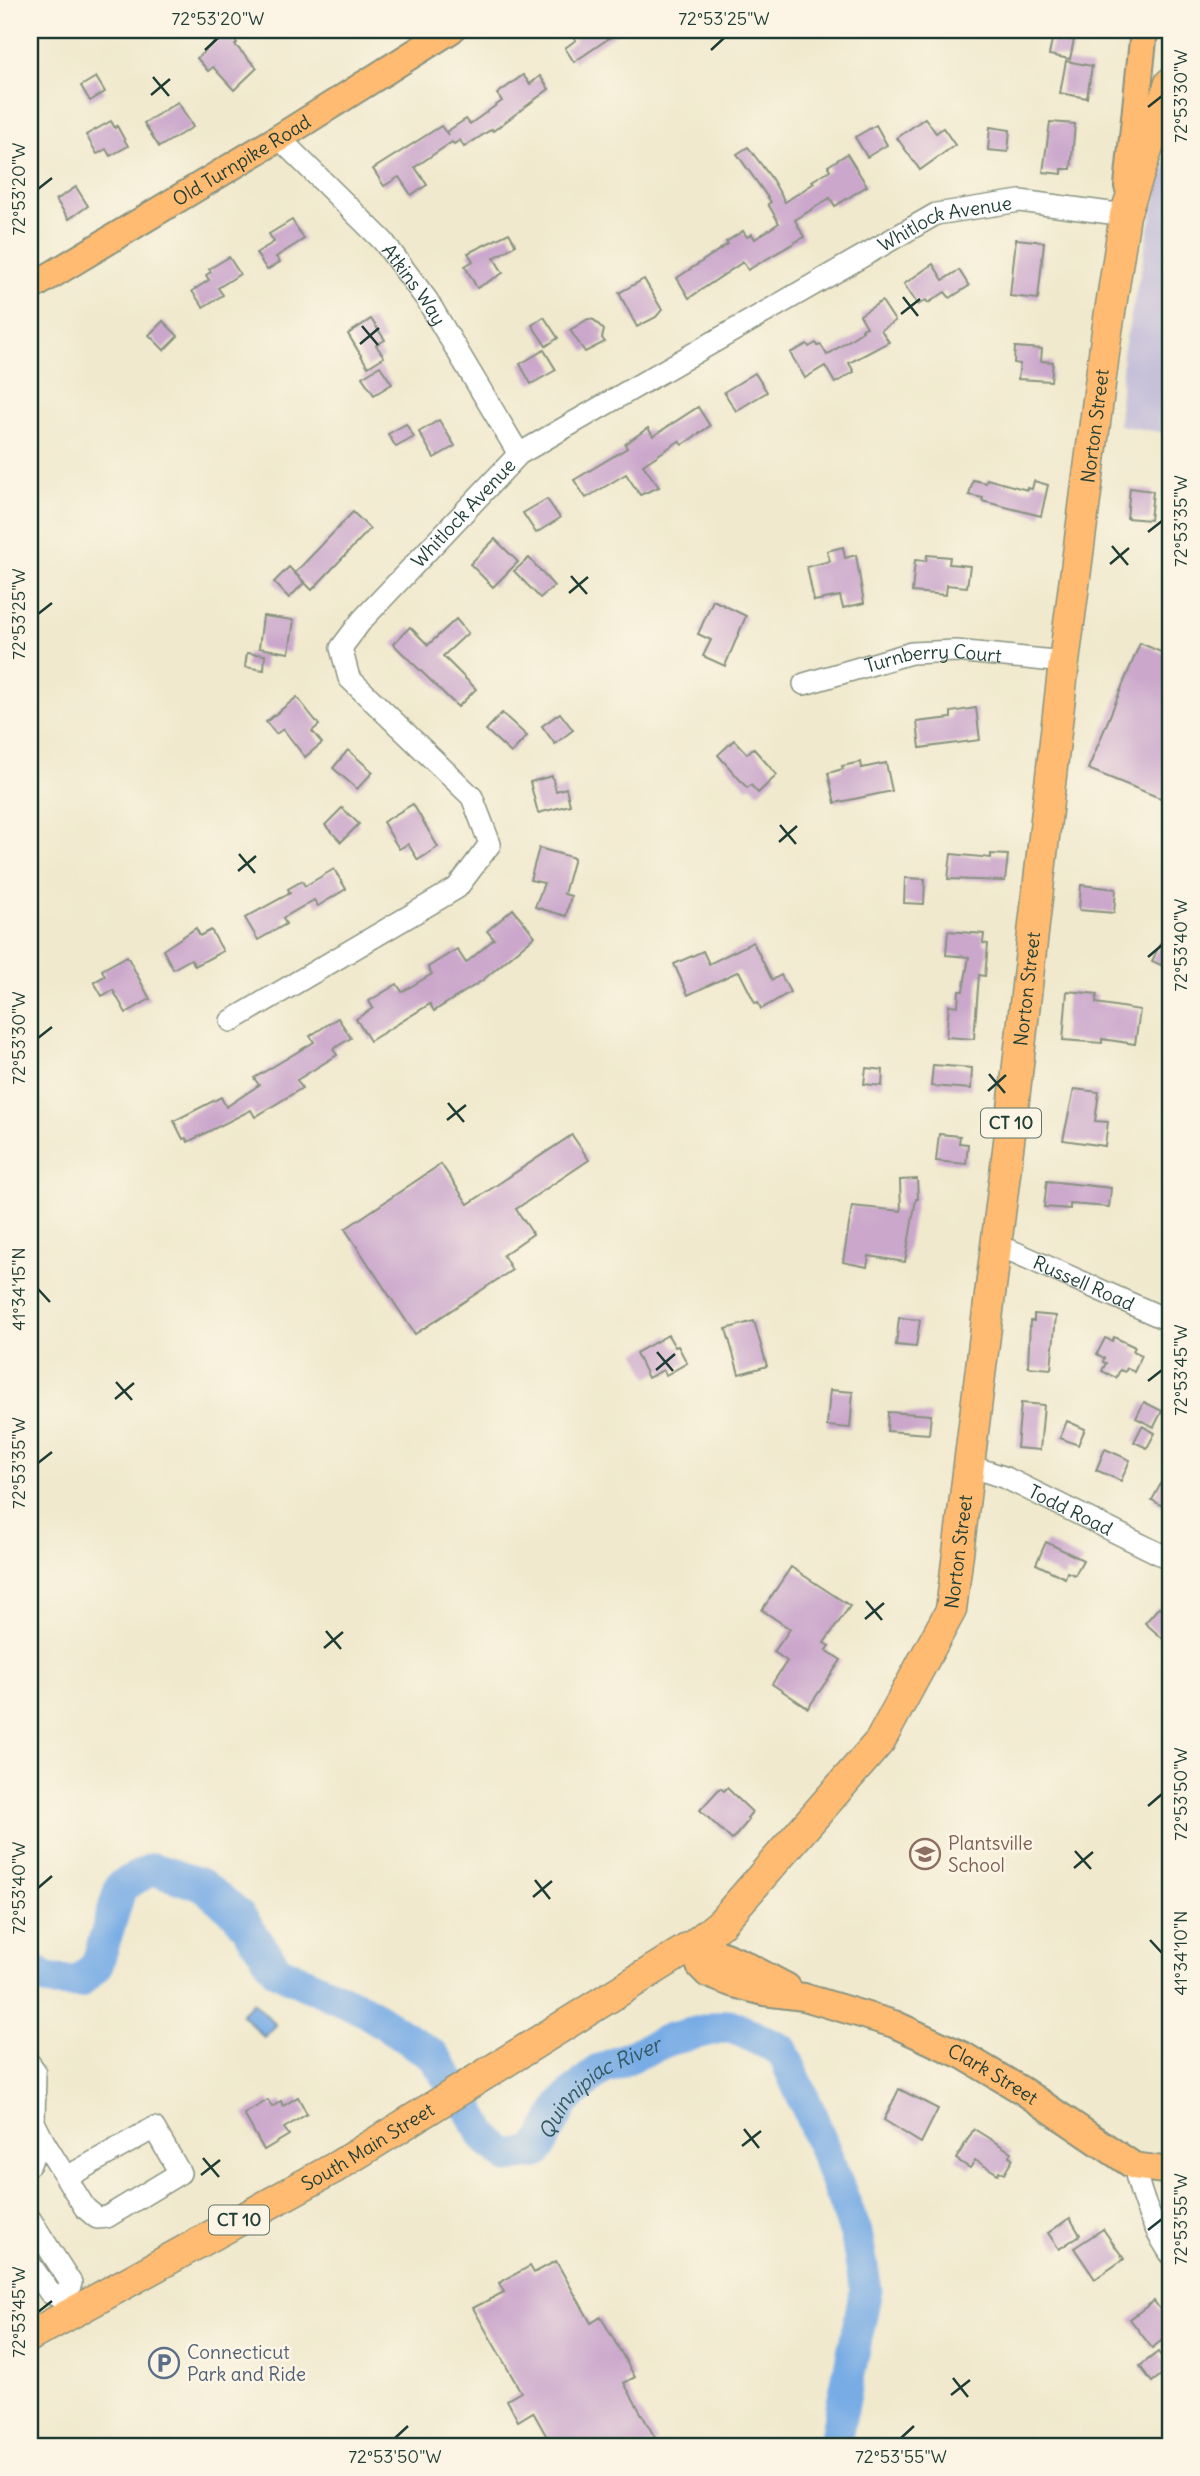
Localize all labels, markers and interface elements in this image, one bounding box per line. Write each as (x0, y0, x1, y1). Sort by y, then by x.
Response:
text: 72°53'20"W (172, 7, 264, 30)
text: 72°53'25"W (678, 7, 770, 30)
text: 72°53'30"W (1169, 49, 1192, 143)
street label: Old Turnpike Road (168, 109, 315, 211)
text: 72°53'20"W (7, 143, 30, 235)
street label: Whitlock Avenue (874, 190, 1013, 257)
street label: Atkins Way (377, 239, 451, 330)
street label: Norton Street (1075, 368, 1114, 484)
street label: Whitlock Avenue (406, 453, 521, 573)
text: 72°53'35"W (1169, 475, 1192, 567)
text: 72°53'25"W (7, 568, 30, 660)
street label: Turnberry Court (862, 639, 1003, 678)
text: 72°53'40"W (1169, 899, 1192, 991)
street label: Norton Street (1008, 930, 1045, 1047)
text: 72°53'30"W (7, 991, 30, 1085)
road number: CT 10 (981, 1108, 1041, 1138)
text: 41°34'15"N (7, 1247, 30, 1331)
street label: Russell Road (1029, 1250, 1138, 1316)
text: 72°53'45"W (1169, 1324, 1192, 1416)
text: 72°53'35"W (7, 1417, 30, 1509)
street label: Todd Road (1025, 1479, 1117, 1541)
street label: Norton Street (939, 1493, 977, 1610)
text: 72°53'50"W (1169, 1747, 1192, 1841)
place label: Plantsville School (948, 1831, 1033, 1877)
school or university icon: Plantsville School (908, 1837, 942, 1871)
text: 72°53'40"W (7, 1842, 30, 1934)
text: 41°34'10"N (1169, 1910, 1192, 1996)
water label: Quinnipiac River (532, 2030, 667, 2144)
street label: Clark Street (944, 2038, 1043, 2110)
street label: South Main Street (297, 2097, 438, 2196)
text: 72°53'55"W (1169, 2173, 1192, 2265)
road number: CT 10 (209, 2206, 269, 2234)
text: 72°53'45"W (7, 2266, 30, 2358)
place label: Connecticut Park and Ride (187, 2340, 306, 2386)
parking icon: Connecticut Park and Ride (147, 2346, 181, 2380)
text: 72°53'50"W (348, 2445, 442, 2468)
text: 72°53'55"W (855, 2445, 947, 2468)

